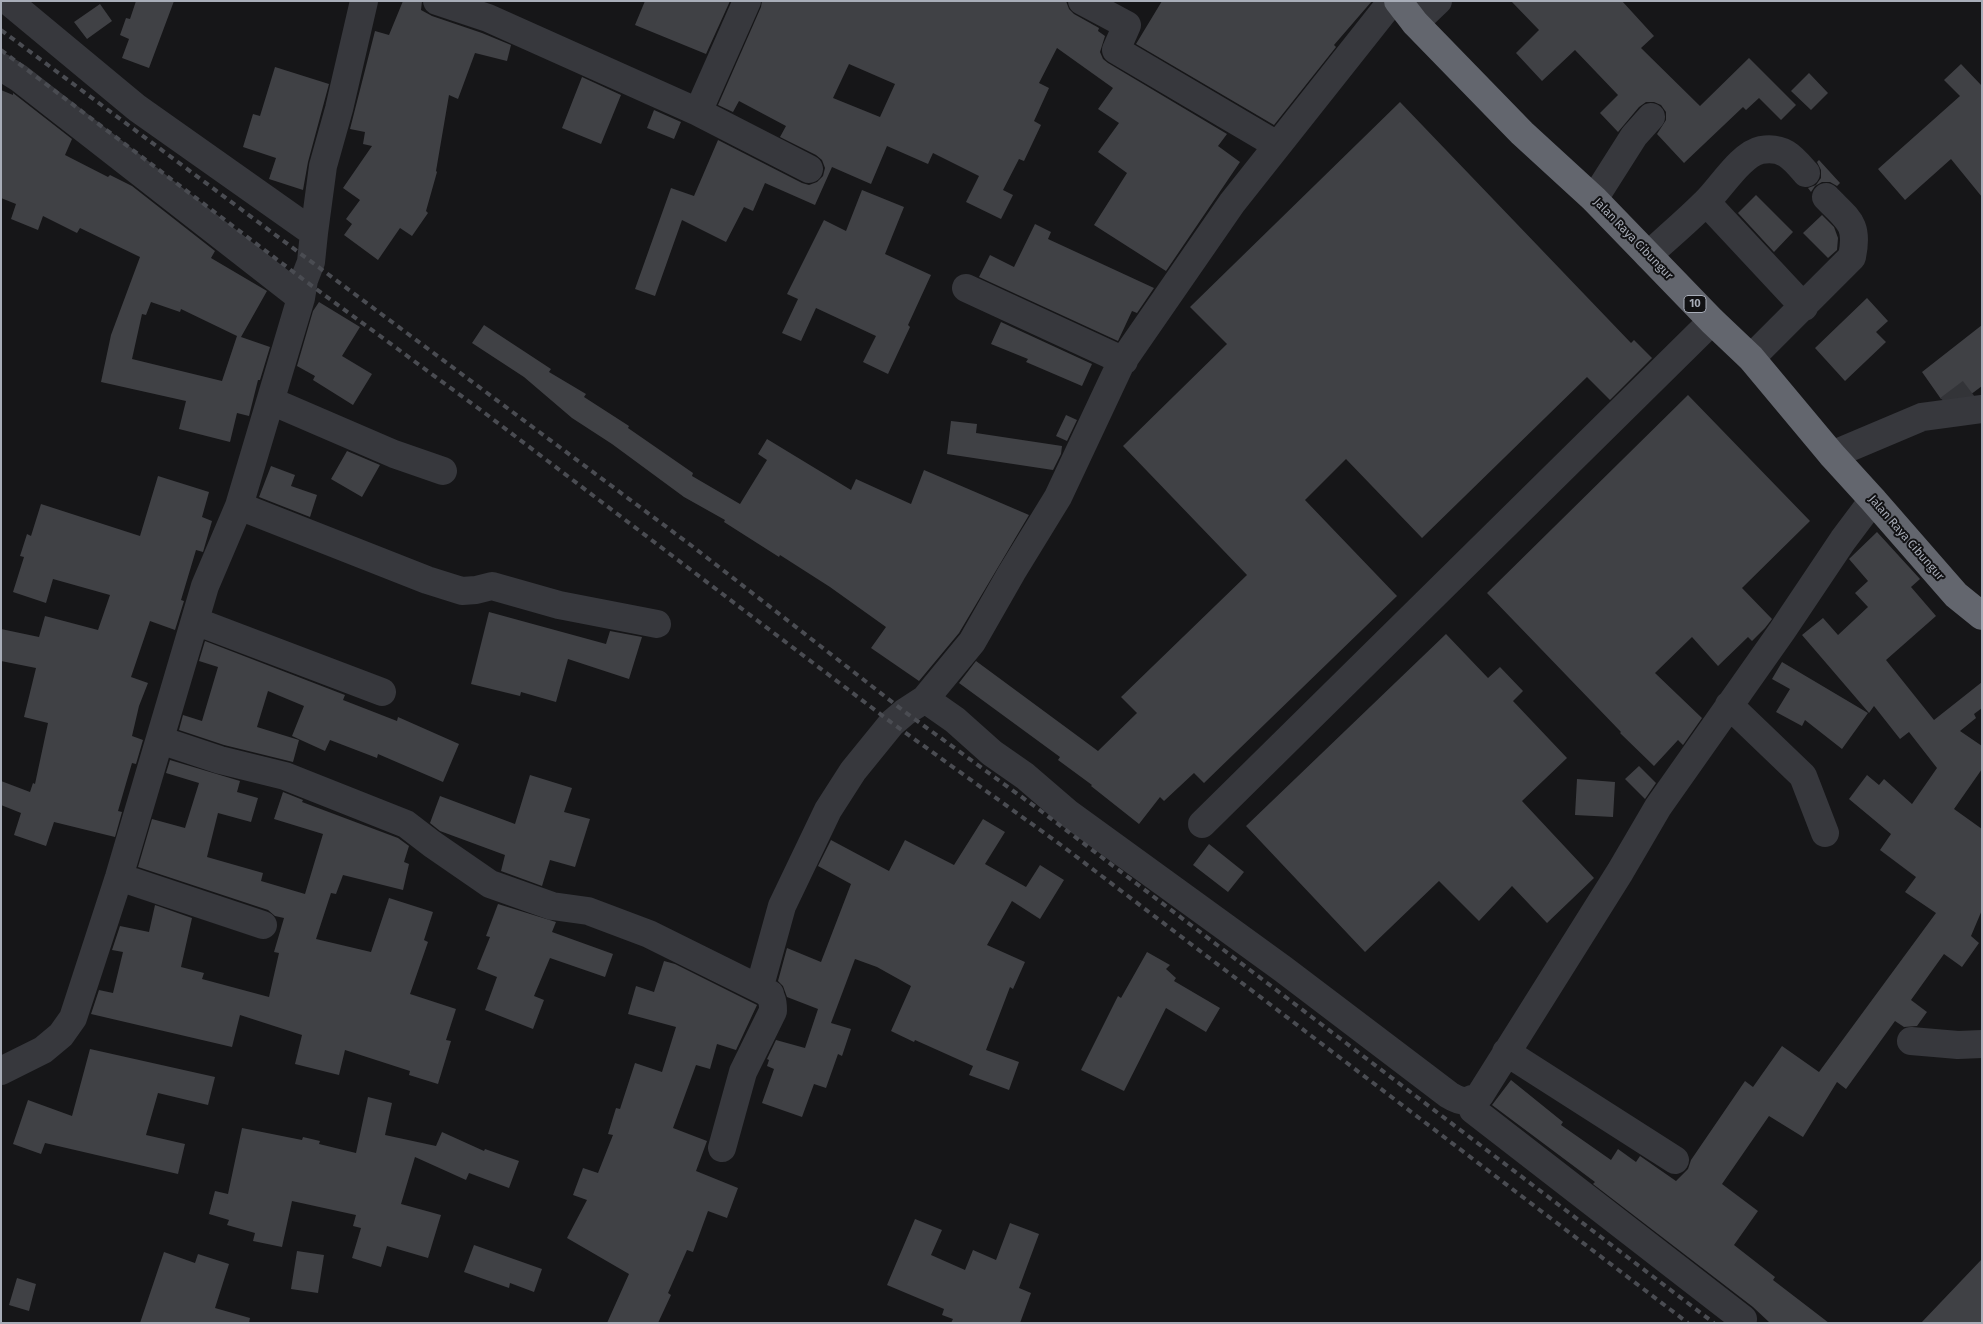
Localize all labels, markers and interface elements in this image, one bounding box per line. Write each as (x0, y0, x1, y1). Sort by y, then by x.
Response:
street label: Jalan Raya Cibungur (1590, 195, 1676, 283)
road number: 10 (1684, 296, 1706, 312)
street label: Jalan Raya Cibungur (1865, 492, 1947, 584)

